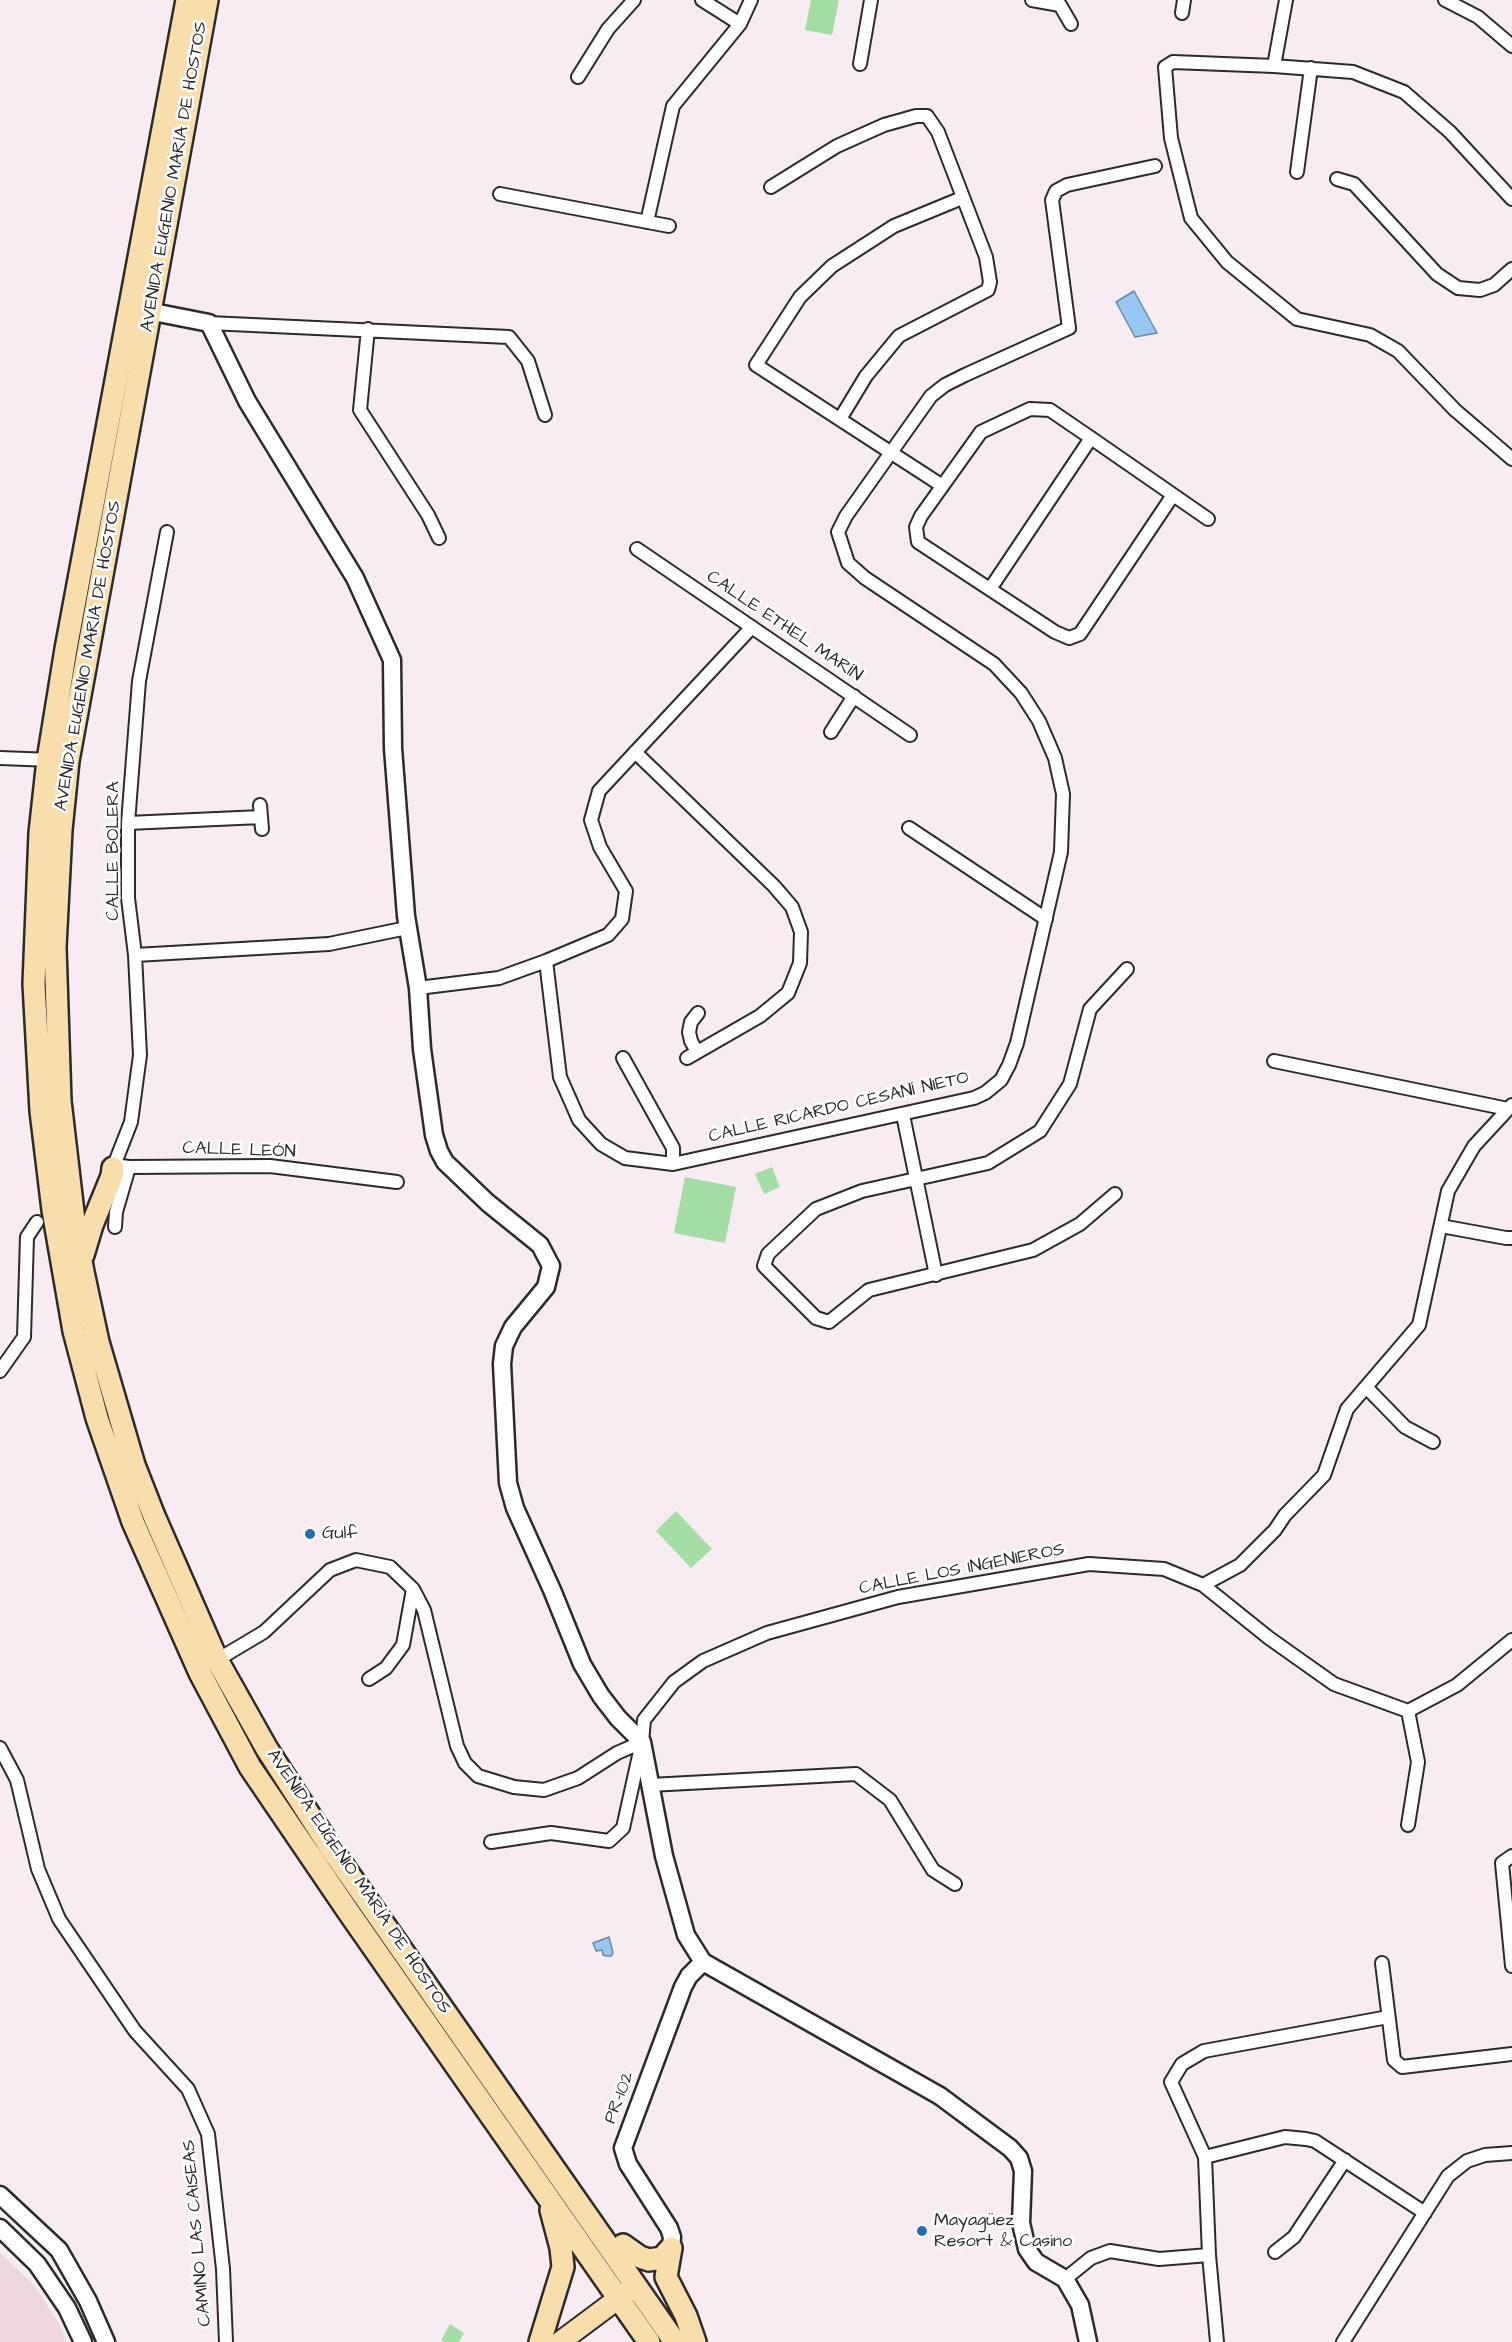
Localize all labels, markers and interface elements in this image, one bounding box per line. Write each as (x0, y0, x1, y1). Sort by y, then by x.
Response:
street label: AVENIDA EUGENIO MARÍA DE HOSTOS (137, 20, 213, 334)
street label: AVENIDA EUGENIO MARÍA DE HOSTOS (51, 499, 127, 813)
street label: CALLE ETHEL MARÍN (702, 567, 866, 687)
street label: CALLE BOLERA (103, 781, 125, 921)
street label: CALLE RICARDO CESANÍ NIETO (707, 1068, 971, 1148)
street label: CALLE LEÓN (182, 1138, 296, 1164)
place label: Gulf (322, 1523, 357, 1545)
marker: Gulf (303, 1527, 317, 1541)
street label: CALLE LOS INGENIEROS (858, 1539, 1066, 1601)
street label: AVENIDA EUGENIO MARÍA DE HOSTOS (261, 1746, 455, 2018)
street label: PR-102 (600, 2069, 640, 2127)
street label: CAMINO LAS CAISEAS (179, 2139, 217, 2327)
place label: Mayagüez Resort & Casino (934, 2210, 1072, 2252)
marker: Mayagüez Resort & Casino (915, 2224, 929, 2238)

